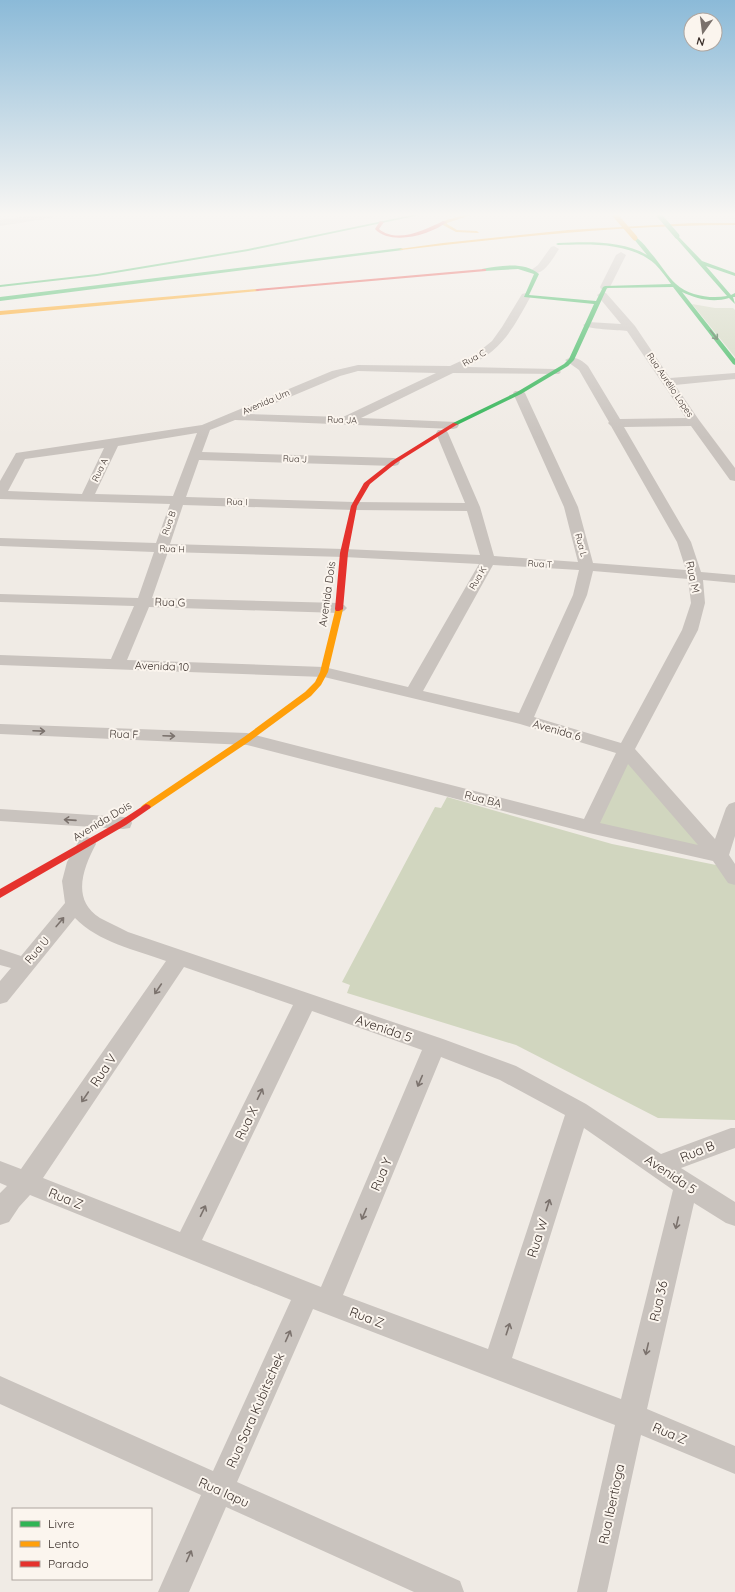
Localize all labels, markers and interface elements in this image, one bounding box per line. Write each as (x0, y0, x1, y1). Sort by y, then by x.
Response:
north arrow (683, 12, 723, 52)
text: N (695, 34, 706, 49)
one-way arrow (709, 330, 718, 341)
street label: Rua C (460, 347, 487, 368)
street label: Rua Aurélio Lopes (645, 351, 696, 419)
street label: Avenida Um (240, 387, 291, 416)
street label: Rua JA (327, 413, 357, 426)
street label: Rua J (283, 453, 307, 464)
street label: Rua A (89, 456, 110, 483)
street label: Rua I (226, 496, 248, 507)
street label: Rua B (159, 509, 178, 536)
street label: Rua L (573, 532, 590, 558)
street label: Rua H (159, 543, 185, 554)
street label: Rua T (527, 557, 553, 570)
street label: Avenida Dois (315, 560, 339, 628)
street label: Rua M (683, 560, 703, 594)
street label: Rua K (467, 564, 489, 591)
street label: Rua G (154, 594, 186, 610)
street label: Avenida 10 (135, 658, 189, 674)
street label: Avenida 6 (531, 716, 583, 744)
street label: Rua F (109, 726, 139, 742)
one-way arrow (32, 727, 45, 735)
one-way arrow (162, 732, 175, 740)
street label: Rua BA (463, 787, 503, 811)
street label: Avenida Dois (70, 798, 134, 844)
one-way arrow (64, 816, 77, 823)
one-way arrow (56, 917, 65, 928)
street label: Rua U (22, 934, 52, 966)
one-way arrow (154, 984, 163, 995)
street label: Avenida 5 (354, 1011, 414, 1045)
street label: Rua V (86, 1050, 120, 1089)
one-way arrow (415, 1075, 423, 1087)
one-way arrow (257, 1088, 264, 1100)
one-way arrow (81, 1091, 89, 1102)
street label: Rua X (231, 1104, 261, 1142)
street label: Rua B (677, 1137, 717, 1165)
street label: Avenida 5 (642, 1151, 700, 1197)
street label: Rua Y (367, 1154, 395, 1193)
street label: Rua Z (46, 1184, 86, 1212)
one-way arrow (545, 1199, 552, 1212)
one-way arrow (200, 1205, 207, 1217)
one-way arrow (359, 1208, 367, 1220)
street label: Rua W (523, 1216, 551, 1259)
one-way arrow (672, 1216, 680, 1229)
street label: Rua 36 (646, 1279, 670, 1323)
street label: Rua Z (347, 1303, 387, 1331)
one-way arrow (505, 1323, 512, 1336)
one-way arrow (285, 1330, 292, 1342)
one-way arrow (642, 1342, 650, 1355)
street label: Rua Sara Kubitschek (222, 1350, 288, 1470)
street label: Rua Z (650, 1419, 690, 1447)
street label: Rua Ibertioga (595, 1462, 627, 1546)
street label: Rua Iapu (196, 1474, 252, 1510)
legend (12, 1508, 152, 1580)
text: Livre (48, 1516, 75, 1531)
text: Lento (48, 1536, 79, 1551)
one-way arrow (186, 1551, 193, 1563)
text: Parado (48, 1556, 89, 1571)

